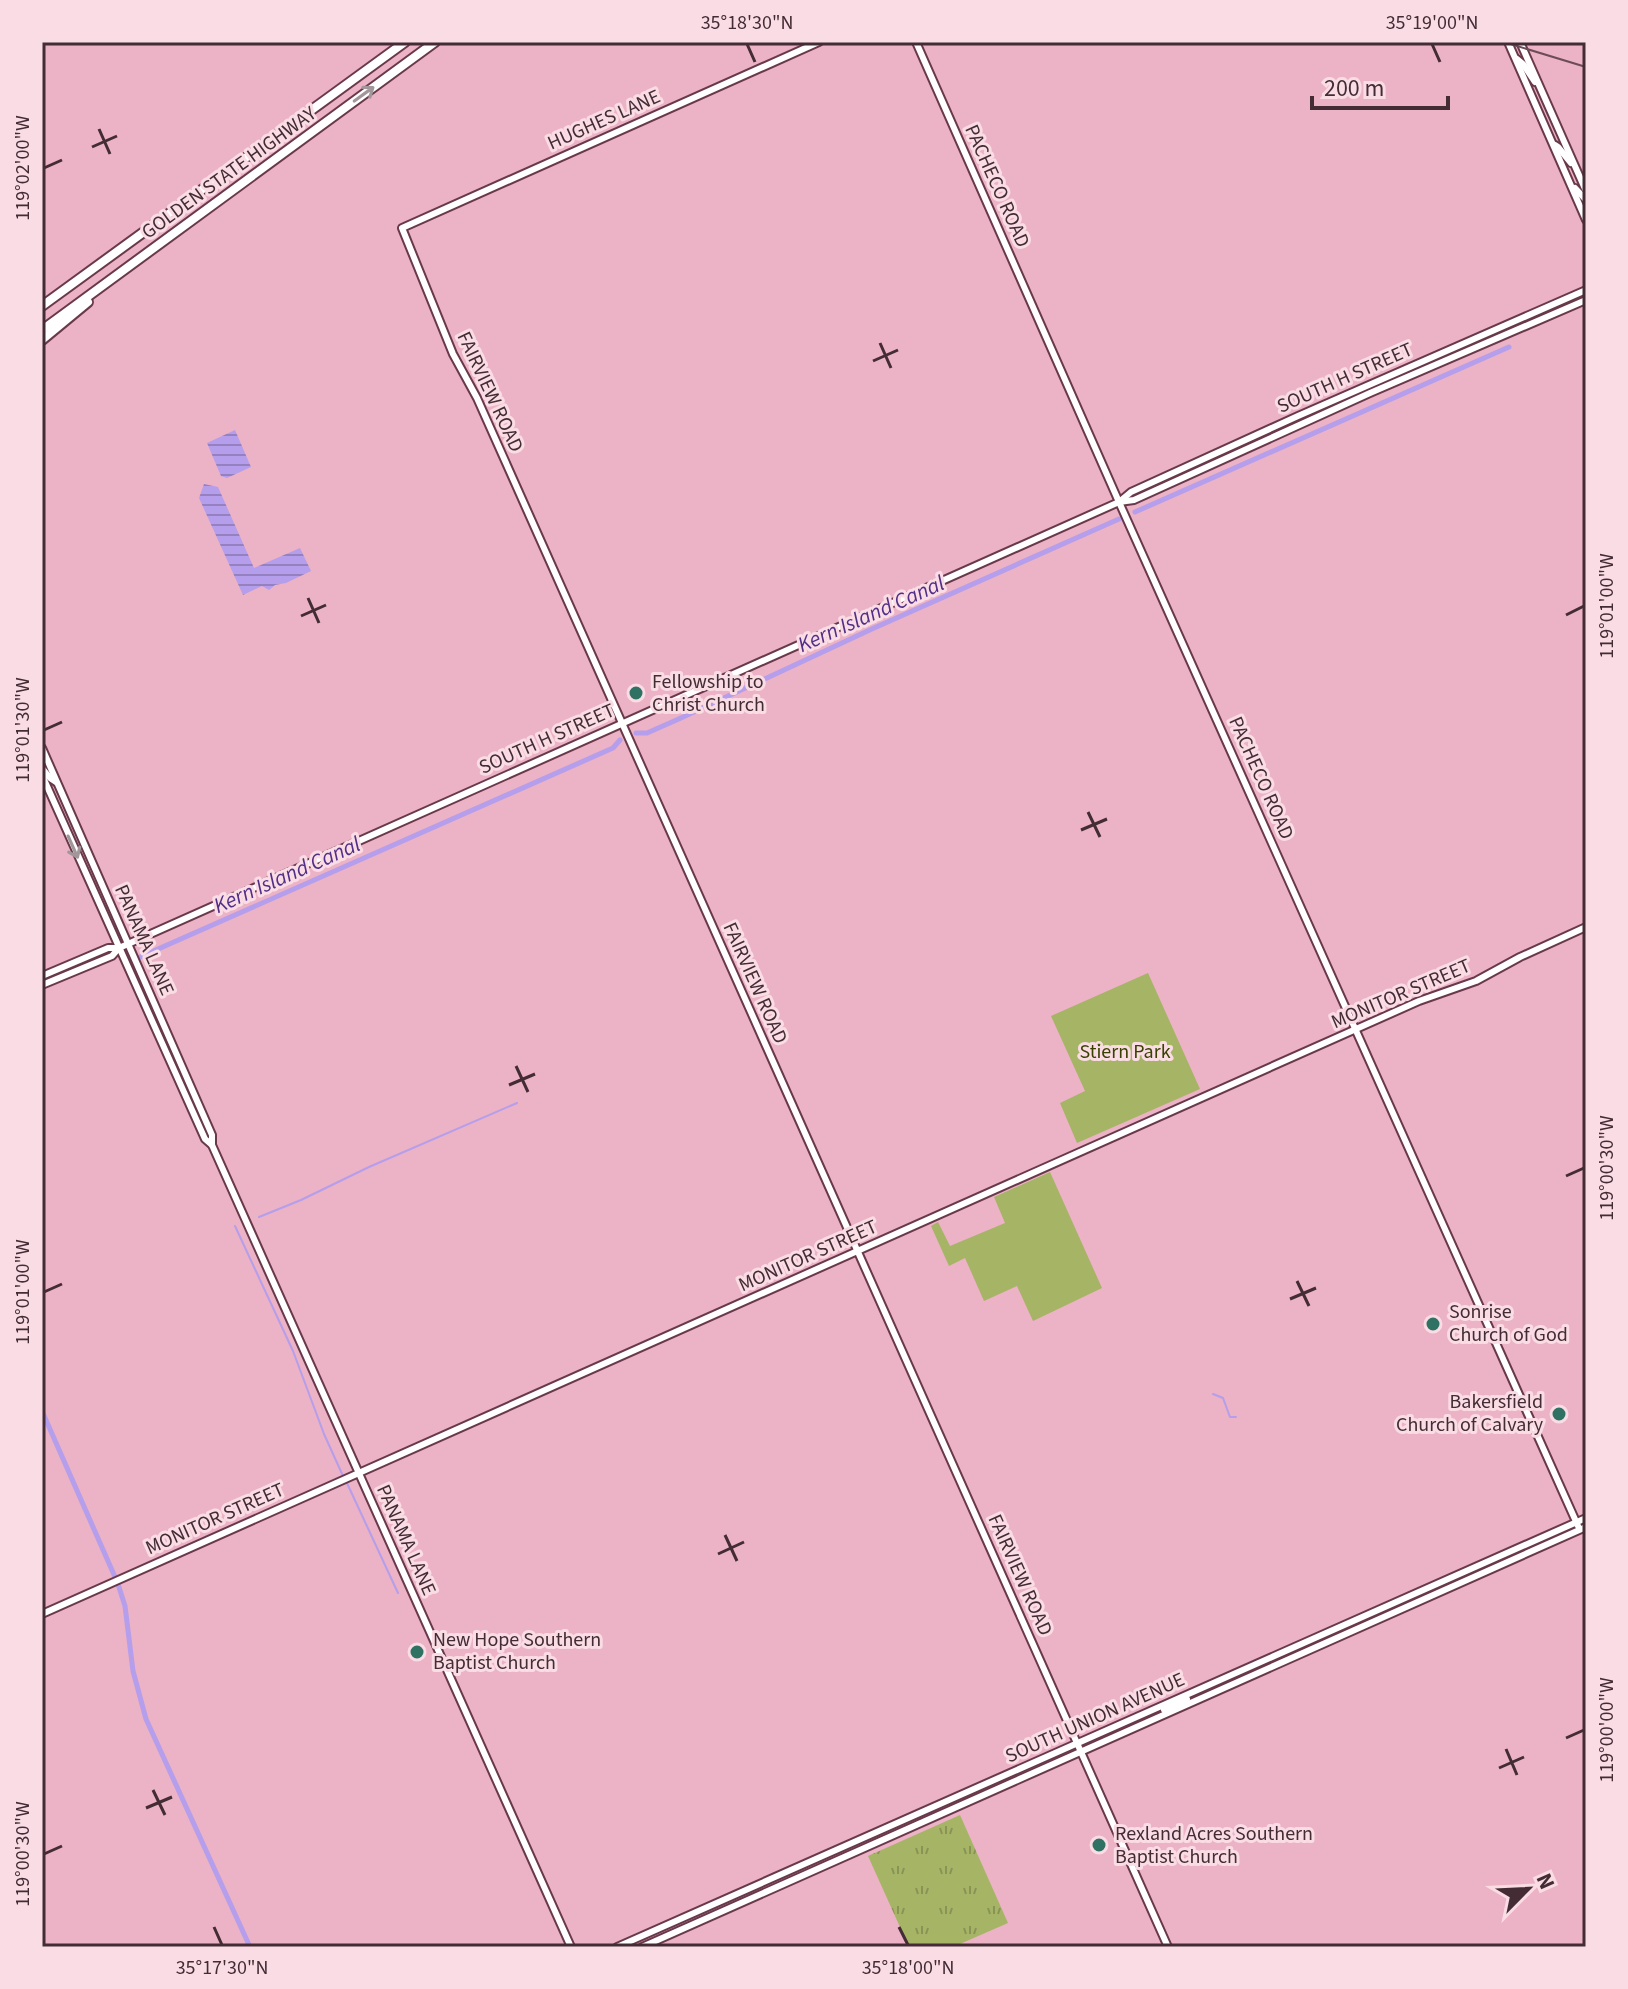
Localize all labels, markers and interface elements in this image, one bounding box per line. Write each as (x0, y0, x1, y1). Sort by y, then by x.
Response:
text: 35°18'30"N (701, 9, 793, 37)
text: 35°19'00"N (1386, 9, 1478, 37)
scale bar (1312, 60, 1448, 110)
text: 200 m (1324, 71, 1384, 106)
street label: HUGHES LANE (543, 83, 665, 157)
one-way arrow (353, 86, 374, 103)
street label: GOLDEN STATE HIGHWAY (136, 100, 323, 246)
text: 119°02'00"W (9, 115, 37, 221)
street label: PACHECO ROAD (957, 120, 1037, 252)
street label: FAIRVIEW ROAD (450, 327, 530, 457)
street label: SOUTH H STREET (1273, 335, 1418, 420)
text: 119°01'00"W (1593, 553, 1621, 659)
water label: Kern Island Canal (792, 567, 950, 661)
place label: Fellowship to Christ Church (652, 668, 765, 719)
text: 119°01'30"W (9, 677, 37, 783)
marker: Fellowship to Christ Church (627, 684, 645, 702)
street label: SOUTH H STREET (475, 696, 620, 781)
street label: PACHECO ROAD (1221, 712, 1301, 844)
water label: Kern Island Canal (208, 828, 366, 922)
one-way arrow (67, 834, 82, 858)
street label: PANAMA LANE (107, 880, 181, 1000)
street label: FAIRVIEW ROAD (716, 918, 794, 1048)
street label: MONITOR STREET (1327, 952, 1475, 1036)
park label: Stiern Park (1079, 1038, 1171, 1066)
text: 119°00'30"W (1593, 1115, 1621, 1221)
street label: MONITOR STREET (734, 1213, 882, 1299)
text: 119°01'00"W (9, 1239, 37, 1345)
place label: Sonrise Church of God (1449, 1298, 1568, 1349)
marker: Sonrise Church of God (1424, 1315, 1442, 1333)
place label: Bakersfield Church of Calvary (1396, 1388, 1544, 1439)
marker: Bakersfield Church of Calvary (1550, 1405, 1568, 1423)
street label: MONITOR STREET (141, 1476, 289, 1562)
street label: PANAMA LANE (369, 1480, 443, 1600)
street label: FAIRVIEW ROAD (981, 1510, 1059, 1640)
place label: New Hope Southern Baptist Church (433, 1626, 601, 1677)
marker: New Hope Southern Baptist Church (408, 1643, 426, 1661)
street label: SOUTH UNION AVENUE (1001, 1666, 1189, 1770)
text: 119°00'00"W (1593, 1677, 1621, 1783)
text: 119°00'30"W (9, 1801, 37, 1907)
place label: Rexland Acres Southern Baptist Church (1115, 1820, 1313, 1871)
marker: Rexland Acres Southern Baptist Church (1090, 1836, 1108, 1854)
north arrow (1488, 1849, 1568, 1929)
text: N (1528, 1868, 1563, 1894)
text: 35°17'30"N (176, 1954, 268, 1982)
text: 35°18'00"N (862, 1954, 954, 1982)

